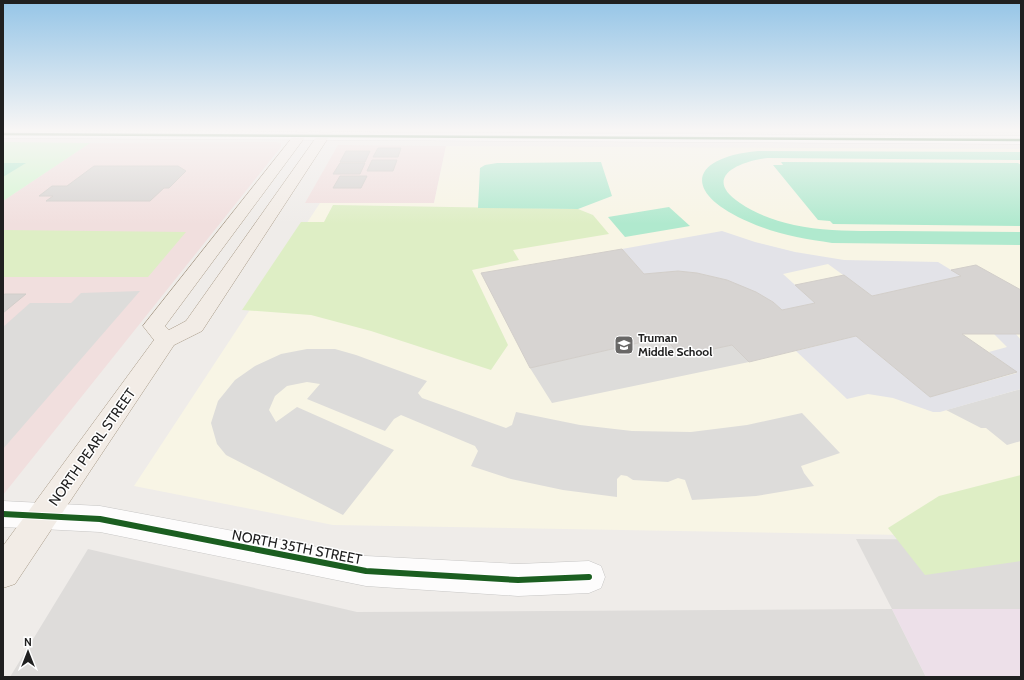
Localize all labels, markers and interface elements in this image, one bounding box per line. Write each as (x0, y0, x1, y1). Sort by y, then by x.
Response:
place label: Truman Middle School (638, 330, 712, 359)
school or university icon: Truman Middle School (613, 334, 635, 356)
street label: NORTH PEARL STREET (45, 384, 140, 509)
street label: NORTH 35TH STREET (230, 526, 364, 569)
north arrow (8, 632, 48, 672)
text: N (24, 635, 32, 649)

